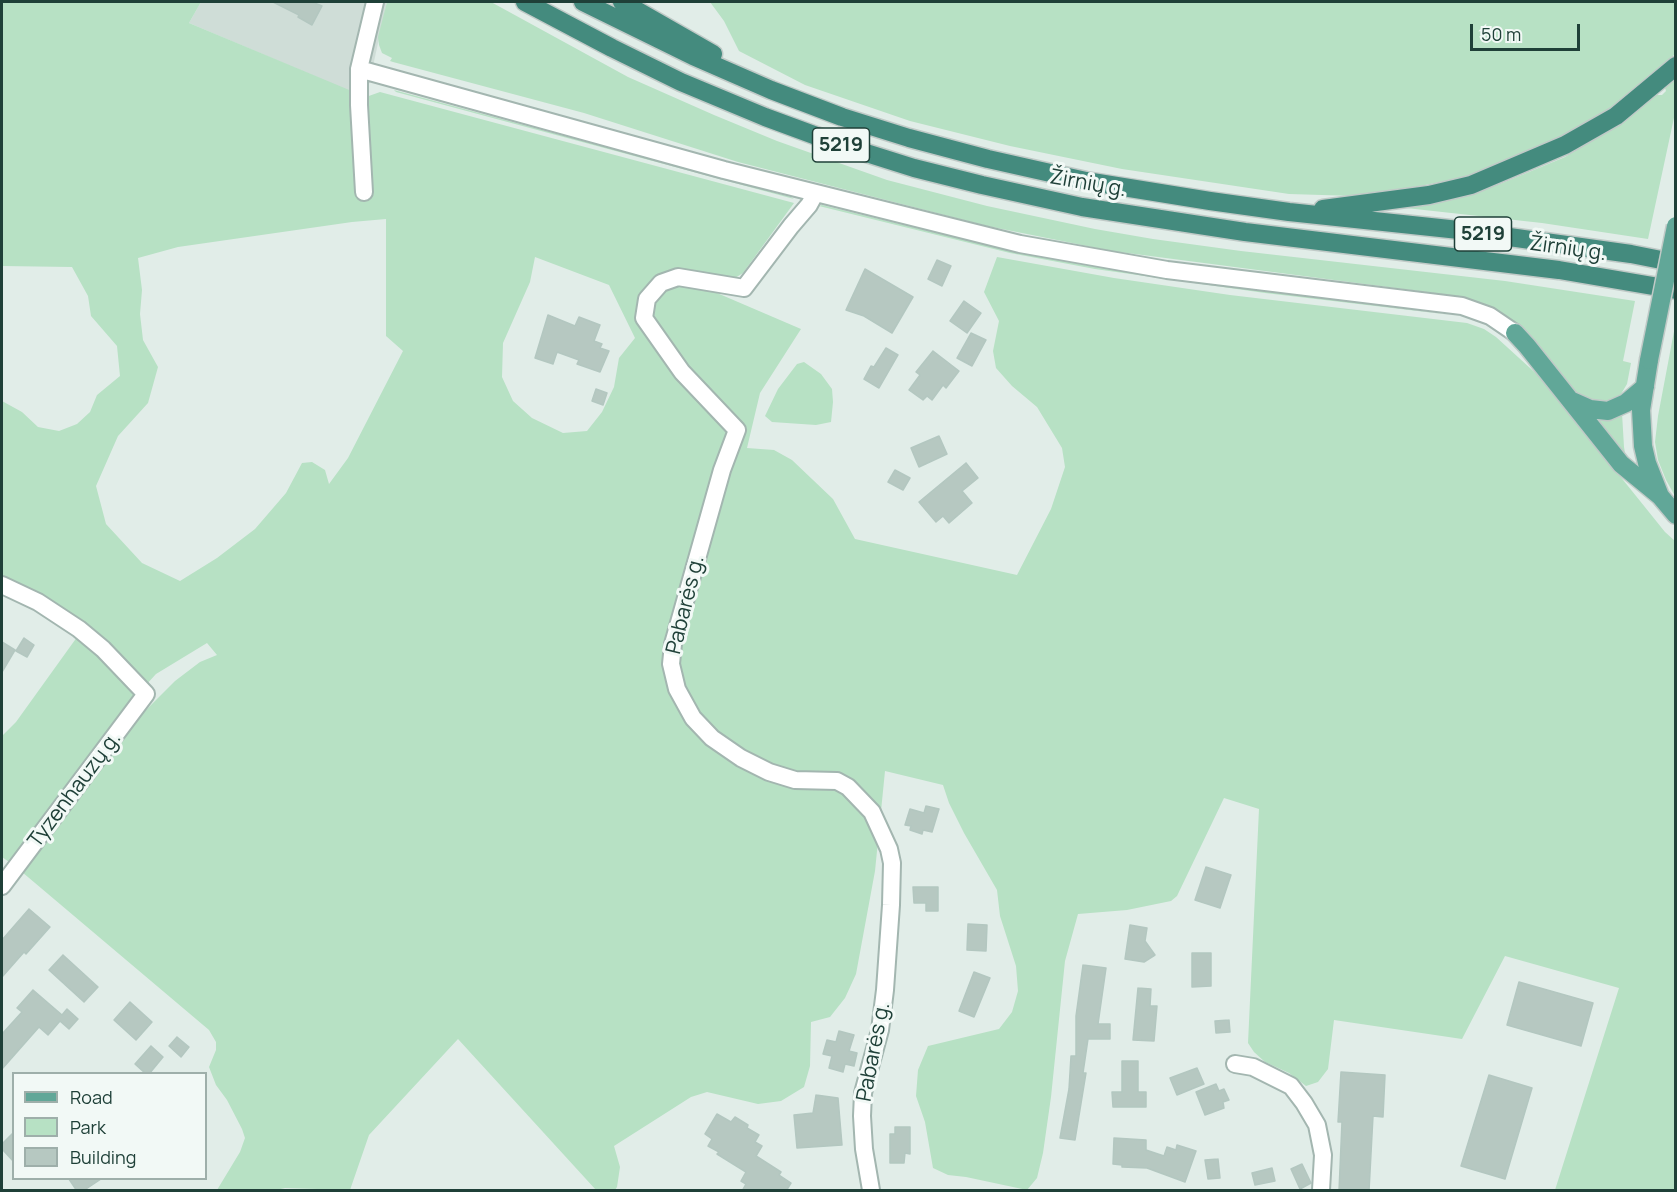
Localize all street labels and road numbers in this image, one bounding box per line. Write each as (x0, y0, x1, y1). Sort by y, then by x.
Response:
road number: 5219 (812, 128, 870, 162)
street label: Žirnių g. (1048, 165, 1128, 203)
road number: 5219 (1454, 217, 1512, 251)
street label: Žirnių g. (1528, 231, 1608, 267)
street label: Pabarės g. (662, 553, 710, 657)
street label: Tyzenhauzų g. (23, 727, 127, 853)
street label: Pabarės g. (852, 1000, 896, 1104)

